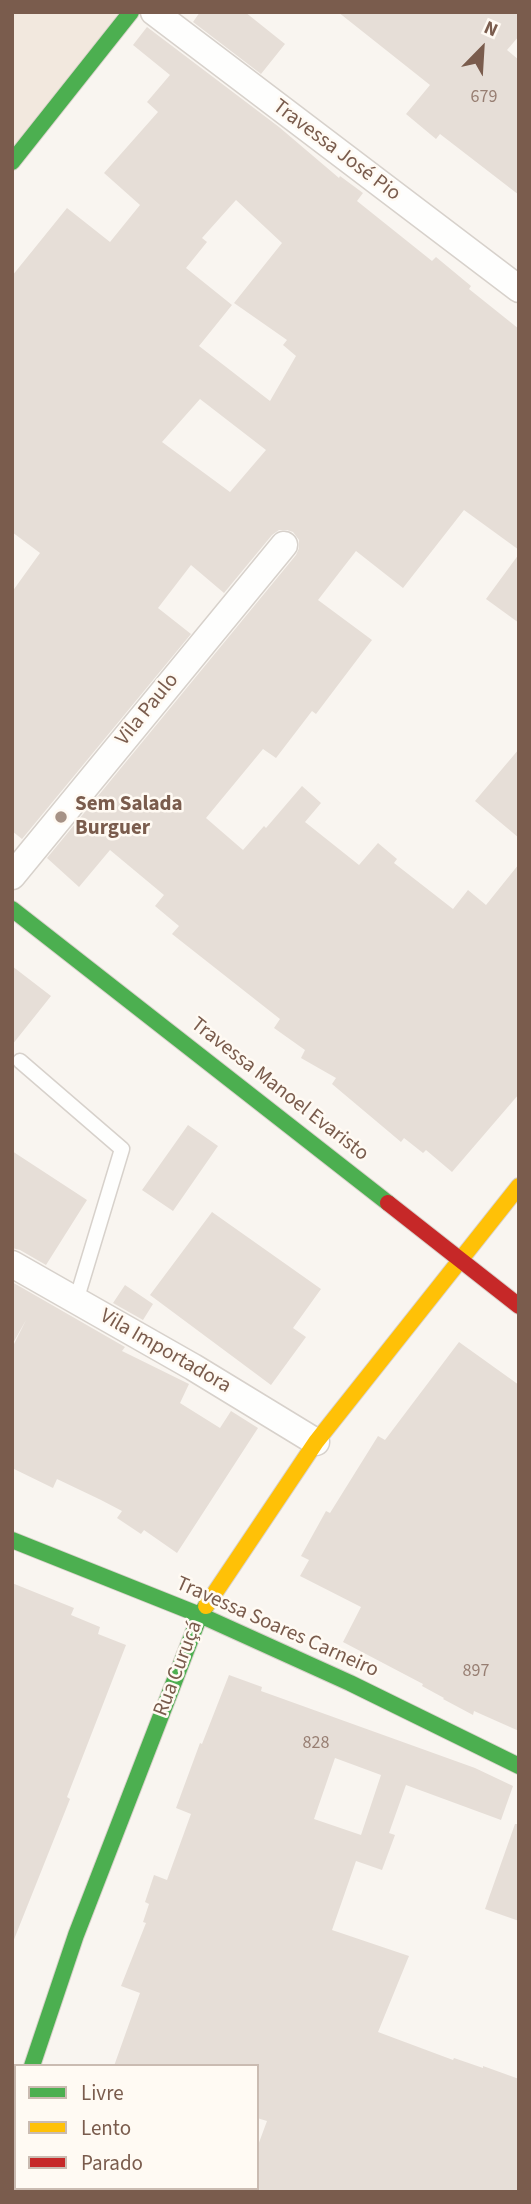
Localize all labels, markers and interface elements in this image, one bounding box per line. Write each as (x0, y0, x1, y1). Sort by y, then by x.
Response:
north arrow (447, 14, 517, 84)
text: N (479, 14, 502, 44)
house number: 679 (471, 87, 497, 109)
street label: Travessa José Pio (267, 95, 405, 207)
street label: Vila Paulo (111, 669, 185, 751)
place label: Sem Salada Burguer (75, 792, 183, 842)
marker: Sem Salada Burguer (53, 809, 69, 825)
street label: Travessa Manoel Evaristo (185, 1013, 373, 1167)
street label: Vila Importadora (95, 1304, 235, 1400)
street label: Travessa Soares Carneiro (172, 1572, 382, 1684)
street label: Rua Curuçá (149, 1618, 209, 1720)
house number: 897 (463, 1661, 489, 1683)
house number: 828 (303, 1733, 329, 1755)
legend (14, 2064, 259, 2190)
text: Livre (81, 2078, 124, 2108)
text: Lento (81, 2113, 131, 2143)
text: Parado (81, 2148, 143, 2178)

